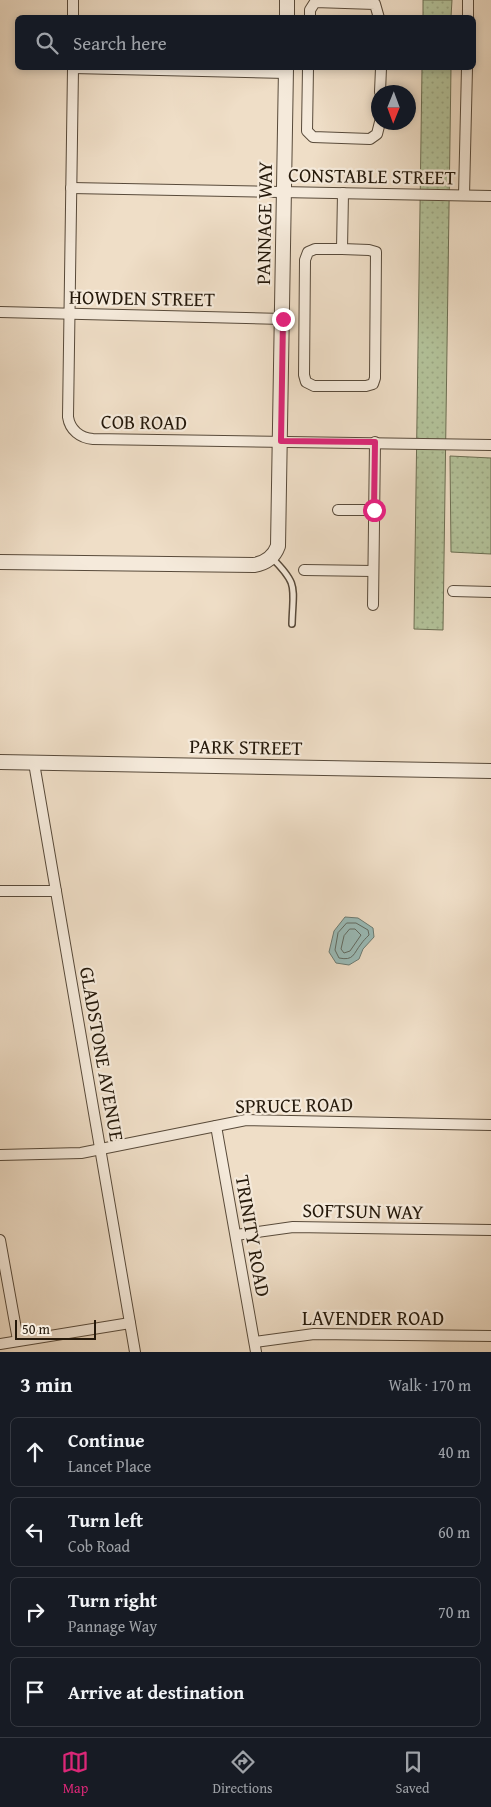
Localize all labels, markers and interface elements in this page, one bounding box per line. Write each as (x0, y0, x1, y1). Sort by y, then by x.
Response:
search box (15, 15, 476, 70)
icon: search (33, 29, 61, 57)
text: Search here (73, 29, 167, 57)
north arrow (371, 85, 416, 130)
street label: CONSTABLE STREET (288, 160, 456, 191)
street label: PANNAGE WAY (248, 161, 279, 285)
street label: HOWDEN STREET (69, 282, 215, 313)
route end (272, 308, 295, 331)
street label: COB ROAD (101, 406, 187, 437)
route start (363, 499, 386, 522)
street label: PARK STREET (189, 731, 303, 762)
street label: GLADSTONE AVENUE (73, 964, 132, 1143)
street label: SPRUCE ROAD (235, 1089, 353, 1120)
street label: TRINITY ROAD (229, 1173, 278, 1299)
street label: SOFTSUN WAY (302, 1195, 424, 1226)
street label: LAVENDER ROAD (302, 1303, 444, 1332)
scale bar (15, 1317, 96, 1340)
text: 50 m (22, 1319, 50, 1339)
text: 3 min (20, 1369, 72, 1400)
text: Walk · 170 m (388, 1373, 471, 1397)
text: Continue (68, 1426, 145, 1454)
icon: ahead (21, 1438, 49, 1466)
text: 40 m (438, 1440, 470, 1464)
text: Lancet Place (68, 1454, 151, 1478)
text: Turn left (68, 1506, 143, 1534)
icon: left (21, 1518, 49, 1546)
text: 60 m (438, 1520, 470, 1544)
text: Cob Road (68, 1534, 130, 1558)
text: Turn right (68, 1586, 157, 1614)
icon: right (21, 1598, 49, 1626)
text: 70 m (438, 1600, 470, 1624)
text: Pannage Way (68, 1614, 157, 1638)
icon: arrive (21, 1678, 49, 1706)
text: Arrive at destination (68, 1678, 244, 1706)
tab: Map (61, 1748, 89, 1798)
tab: Directions (212, 1748, 273, 1798)
tab: Saved (396, 1748, 430, 1798)

